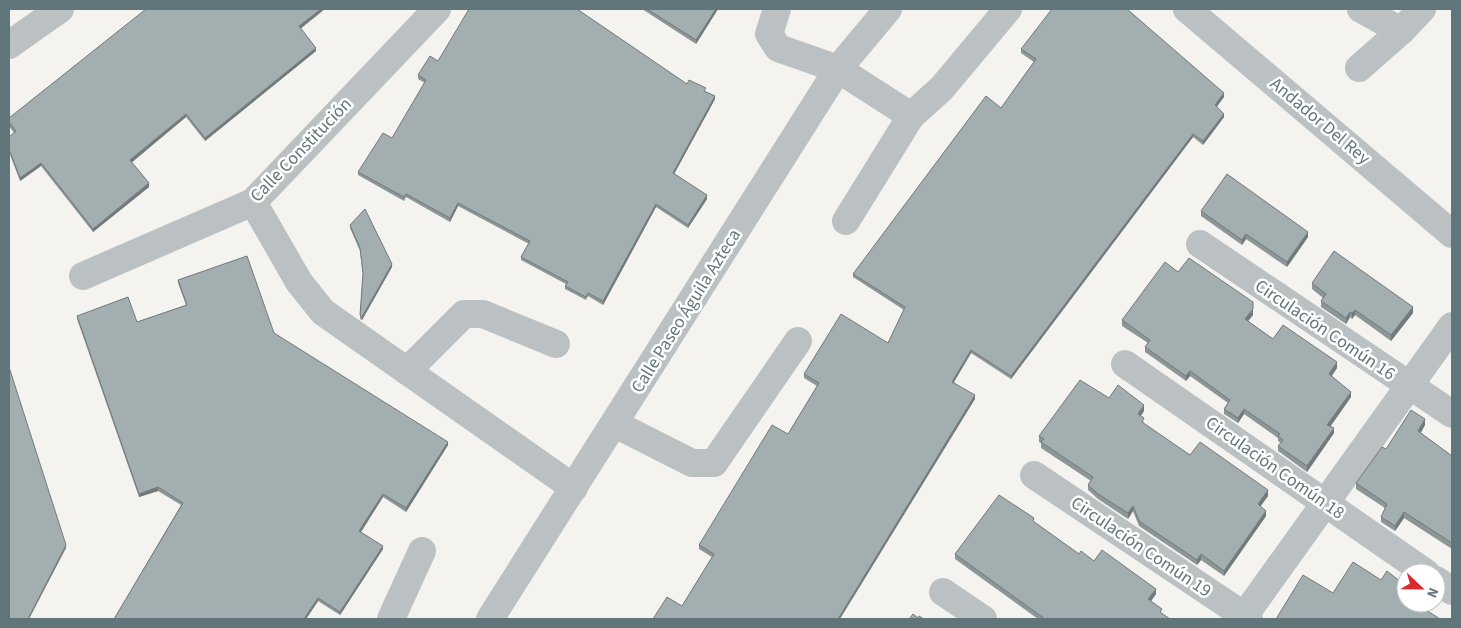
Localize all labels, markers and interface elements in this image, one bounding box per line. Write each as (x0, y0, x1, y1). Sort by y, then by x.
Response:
street label: Andador Del Rey (1264, 72, 1376, 171)
street label: Calle Constitución (245, 92, 357, 208)
street label: Calle Paseo Águila Azteca (625, 224, 747, 398)
street label: Circulación Común 16 (1250, 274, 1400, 386)
street label: Circulación Común 18 (1201, 411, 1350, 525)
street label: Circulación Común 19 (1066, 491, 1216, 603)
north arrow (1396, 563, 1446, 613)
text: N (1421, 584, 1443, 601)

